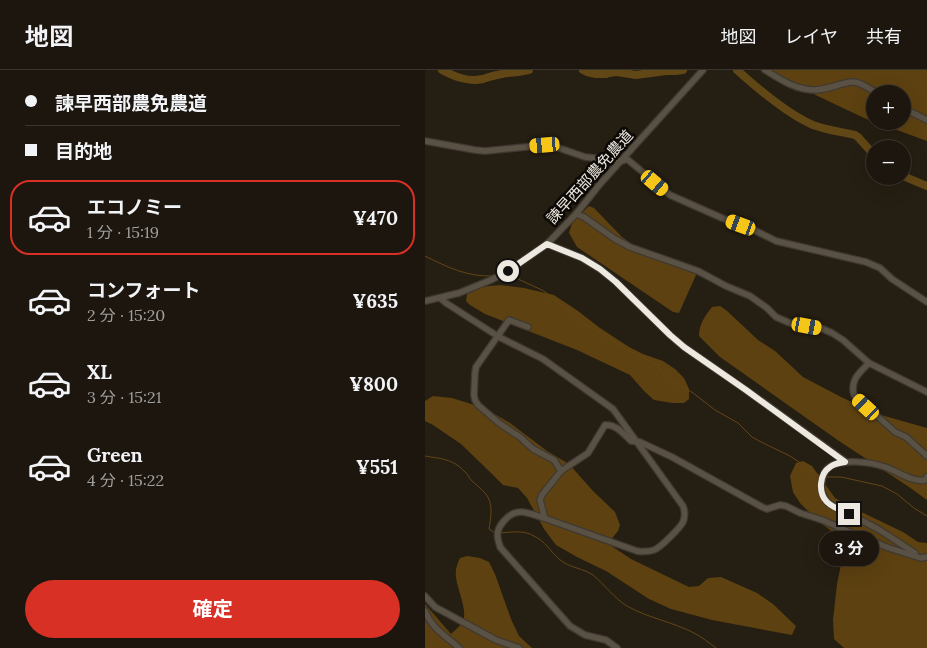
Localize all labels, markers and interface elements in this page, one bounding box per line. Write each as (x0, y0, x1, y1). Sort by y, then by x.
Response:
text: 地図 (25, 21, 73, 52)
text: 地図 (721, 25, 757, 48)
text: レイヤ (785, 25, 838, 48)
text: 共有 (866, 25, 902, 48)
map controls (866, 85, 911, 185)
button: + (866, 85, 911, 130)
text: 諫早西部農免農道 (55, 91, 207, 115)
street label: 諫早西部農免農道 (542, 126, 637, 228)
car (529, 136, 560, 154)
text: 目的地 (55, 139, 112, 163)
button: − (866, 140, 911, 185)
car (638, 168, 671, 198)
icon: car (27, 195, 72, 240)
text: エコノミー (87, 195, 182, 219)
text: ¥470 (353, 206, 398, 230)
car (724, 213, 757, 237)
text: 1 分 · 15:19 (87, 222, 159, 242)
route start (497, 260, 519, 282)
icon: car (27, 278, 72, 323)
text: コンフォート (87, 278, 200, 302)
text: ¥635 (352, 289, 398, 313)
text: 2 分 · 15:20 (87, 305, 165, 325)
car (790, 316, 823, 336)
text: XL (87, 360, 112, 384)
icon: car (27, 361, 72, 406)
text: ¥800 (349, 372, 398, 396)
text: 3 分 · 15:21 (87, 387, 162, 407)
car (849, 391, 882, 423)
text: Green (87, 443, 143, 467)
icon: car (27, 444, 72, 489)
text: ¥551 (356, 455, 398, 479)
text: 4 分 · 15:22 (87, 470, 164, 490)
route end (838, 503, 860, 525)
callout: 3 分 (819, 532, 879, 566)
text: 3 分 (834, 538, 864, 558)
button: 確定 (25, 580, 400, 638)

